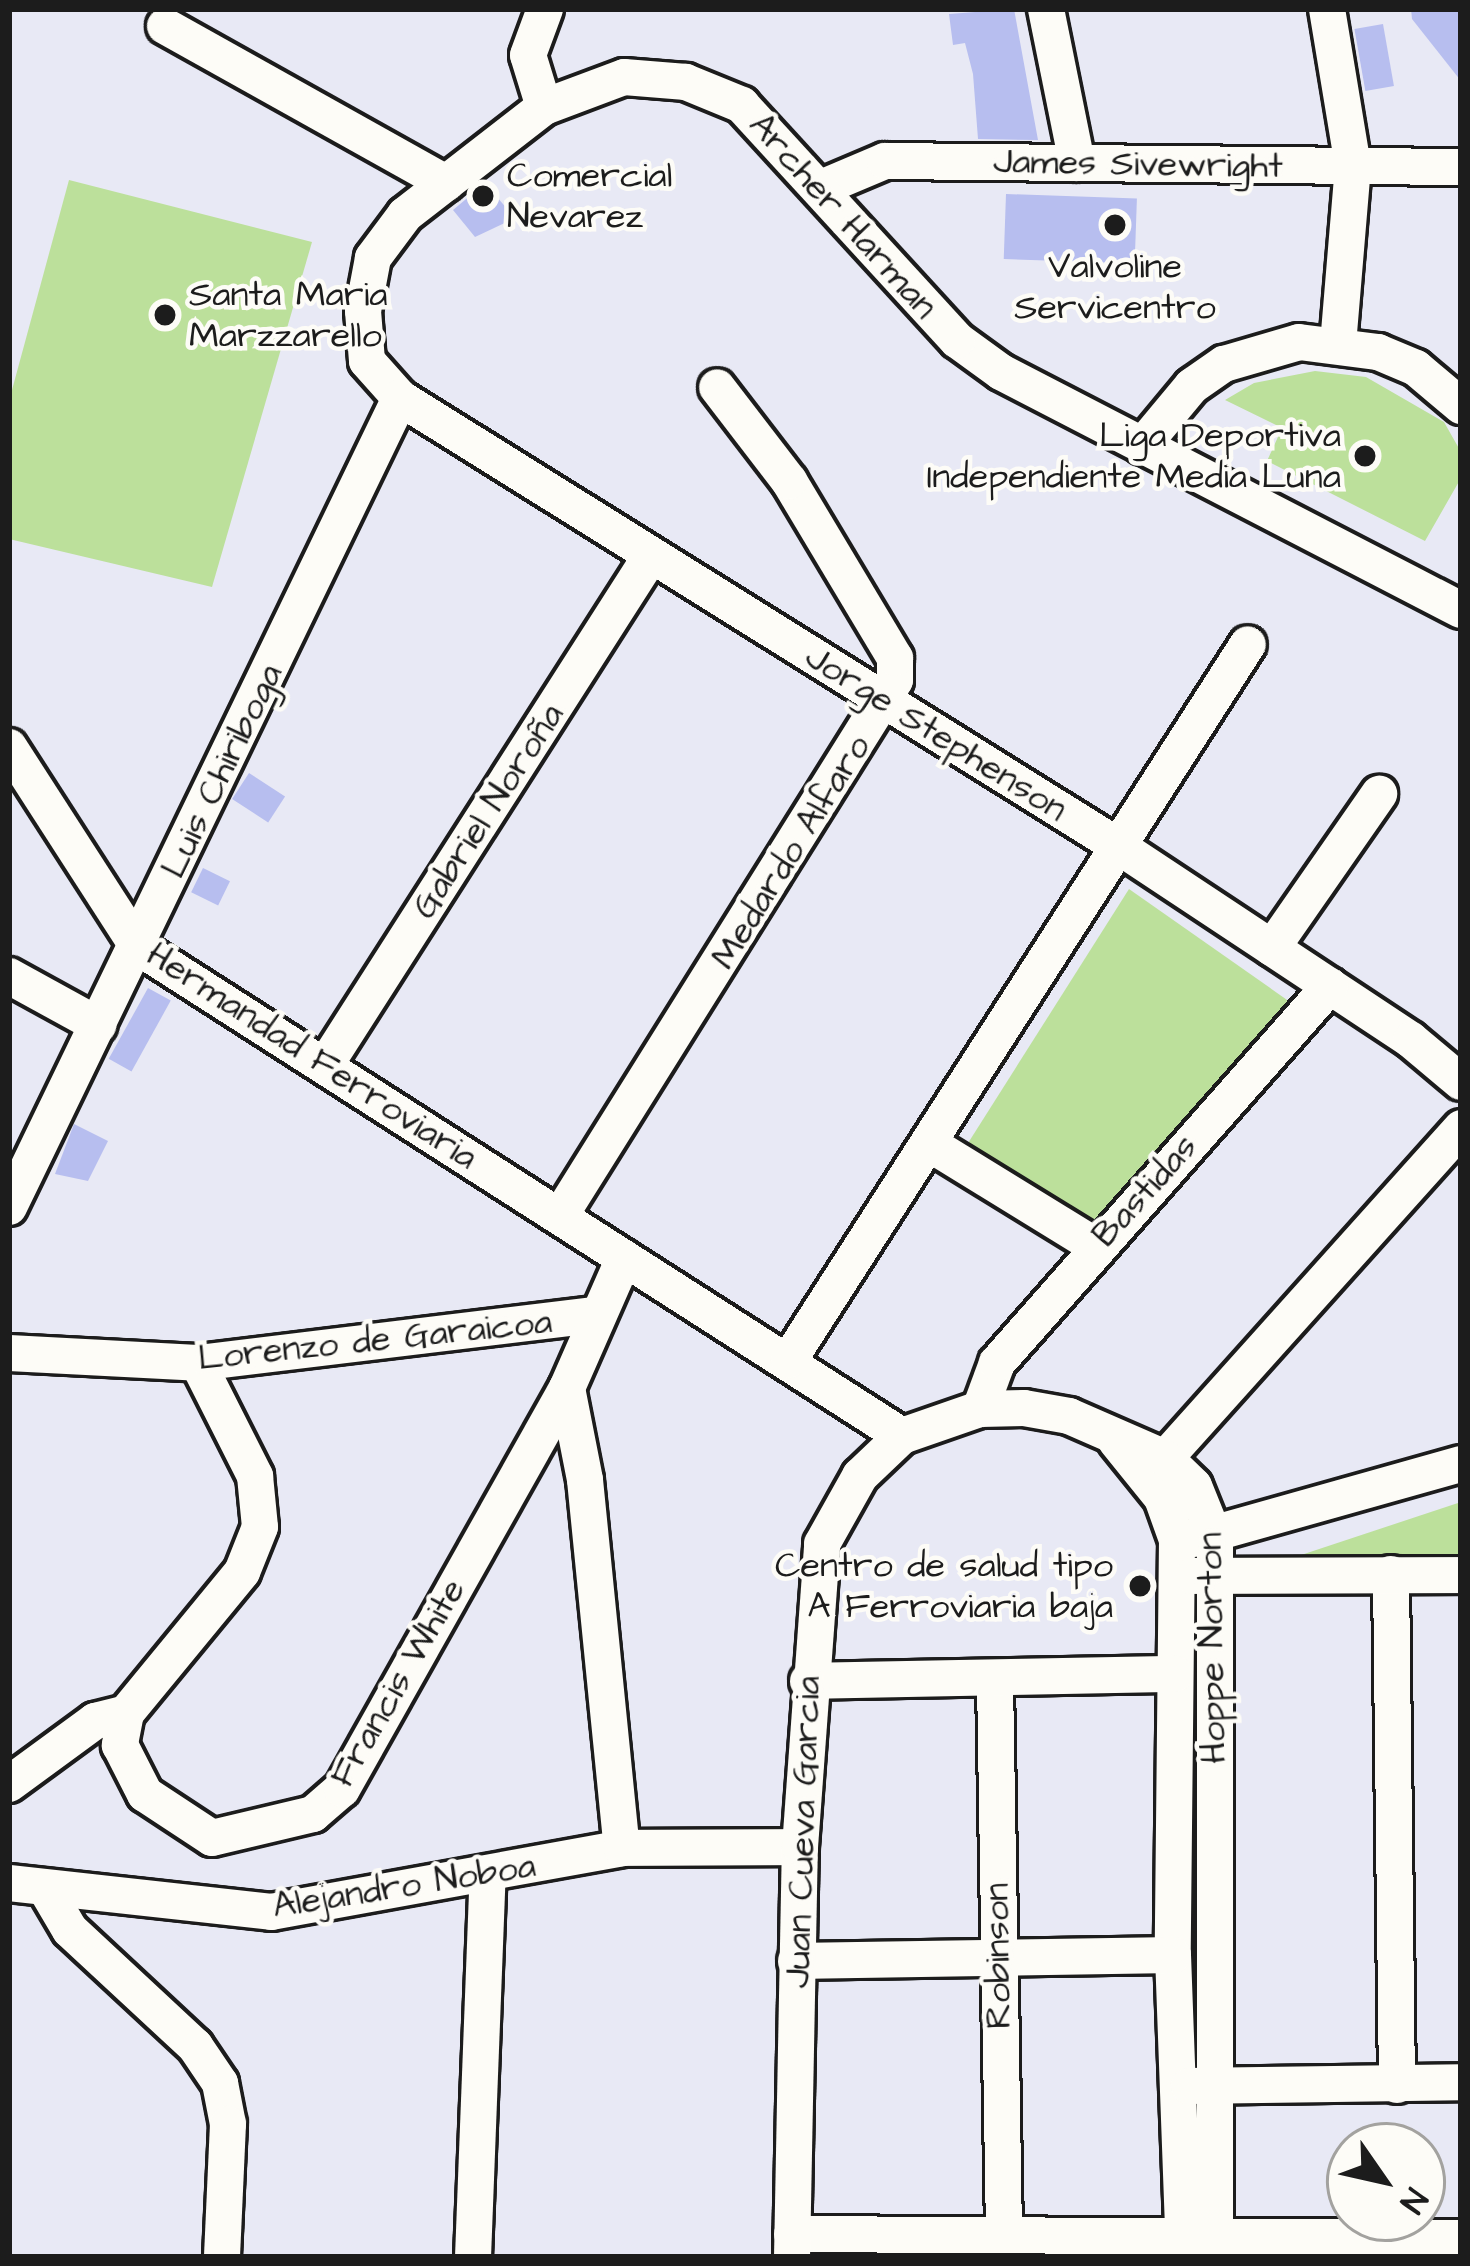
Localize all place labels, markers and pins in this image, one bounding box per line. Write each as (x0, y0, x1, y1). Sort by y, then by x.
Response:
place label: Comercial Nevarez (507, 153, 672, 238)
marker: Comercial Nevarez (470, 183, 496, 209)
marker: Valvoline Servicentro (1102, 212, 1128, 238)
place label: Valvoline Servicentro (1014, 244, 1216, 329)
place label: Santa Maria Marzzarello (189, 272, 387, 357)
marker: Santa Maria Marzzarello (152, 302, 178, 328)
place label: Liga Deportiva Independiente Media Luna (927, 413, 1341, 498)
marker: Liga Deportiva Independiente Media Luna (1352, 443, 1378, 469)
place label: Centro de salud tipo A Ferroviaria baja (775, 1543, 1113, 1628)
marker: Centro de salud tipo A Ferroviaria baja (1124, 1570, 1156, 1602)

